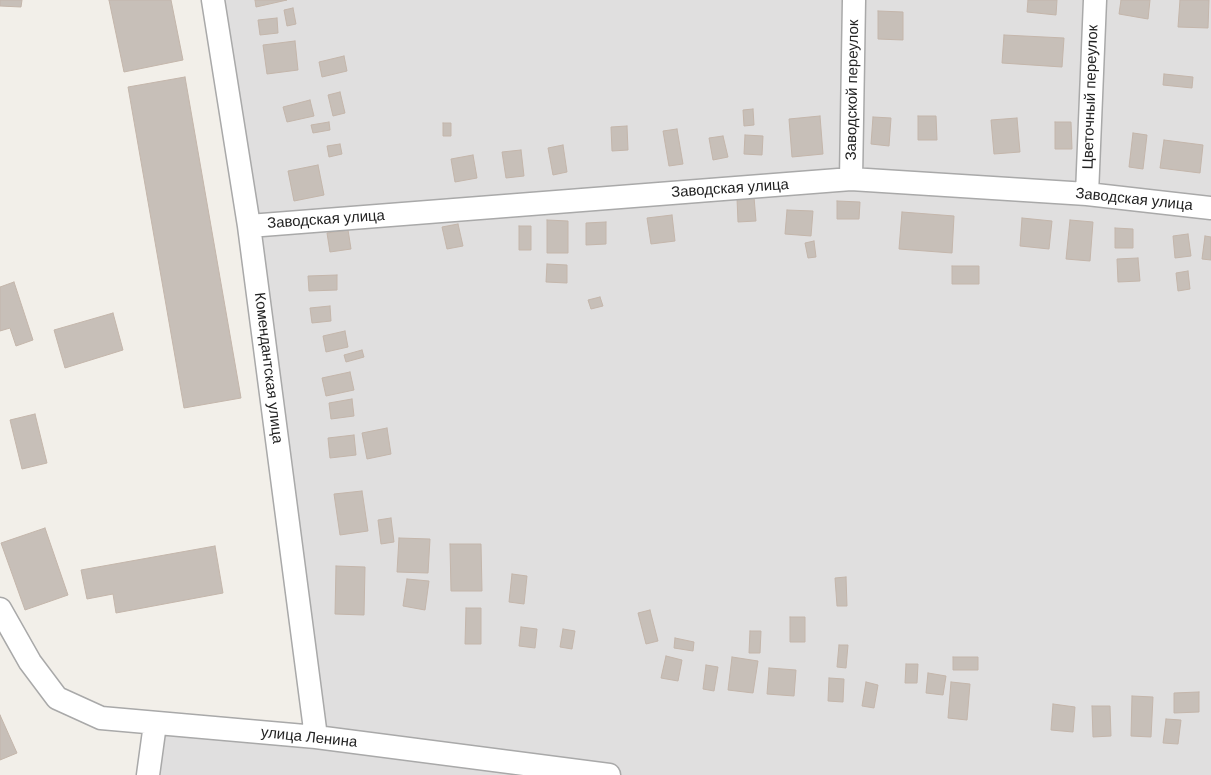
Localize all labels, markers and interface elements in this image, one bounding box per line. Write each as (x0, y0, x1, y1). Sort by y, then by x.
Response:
street label: Заводской переулок (843, 19, 863, 161)
street label: Цветочный переулок (1079, 24, 1103, 170)
street label: Заводская улица (670, 176, 790, 202)
street label: Заводская улица (1074, 185, 1194, 215)
street label: Заводская улица (266, 207, 386, 233)
street label: Комендантская улица (250, 291, 286, 445)
street label: улица Ленина (260, 724, 358, 752)

